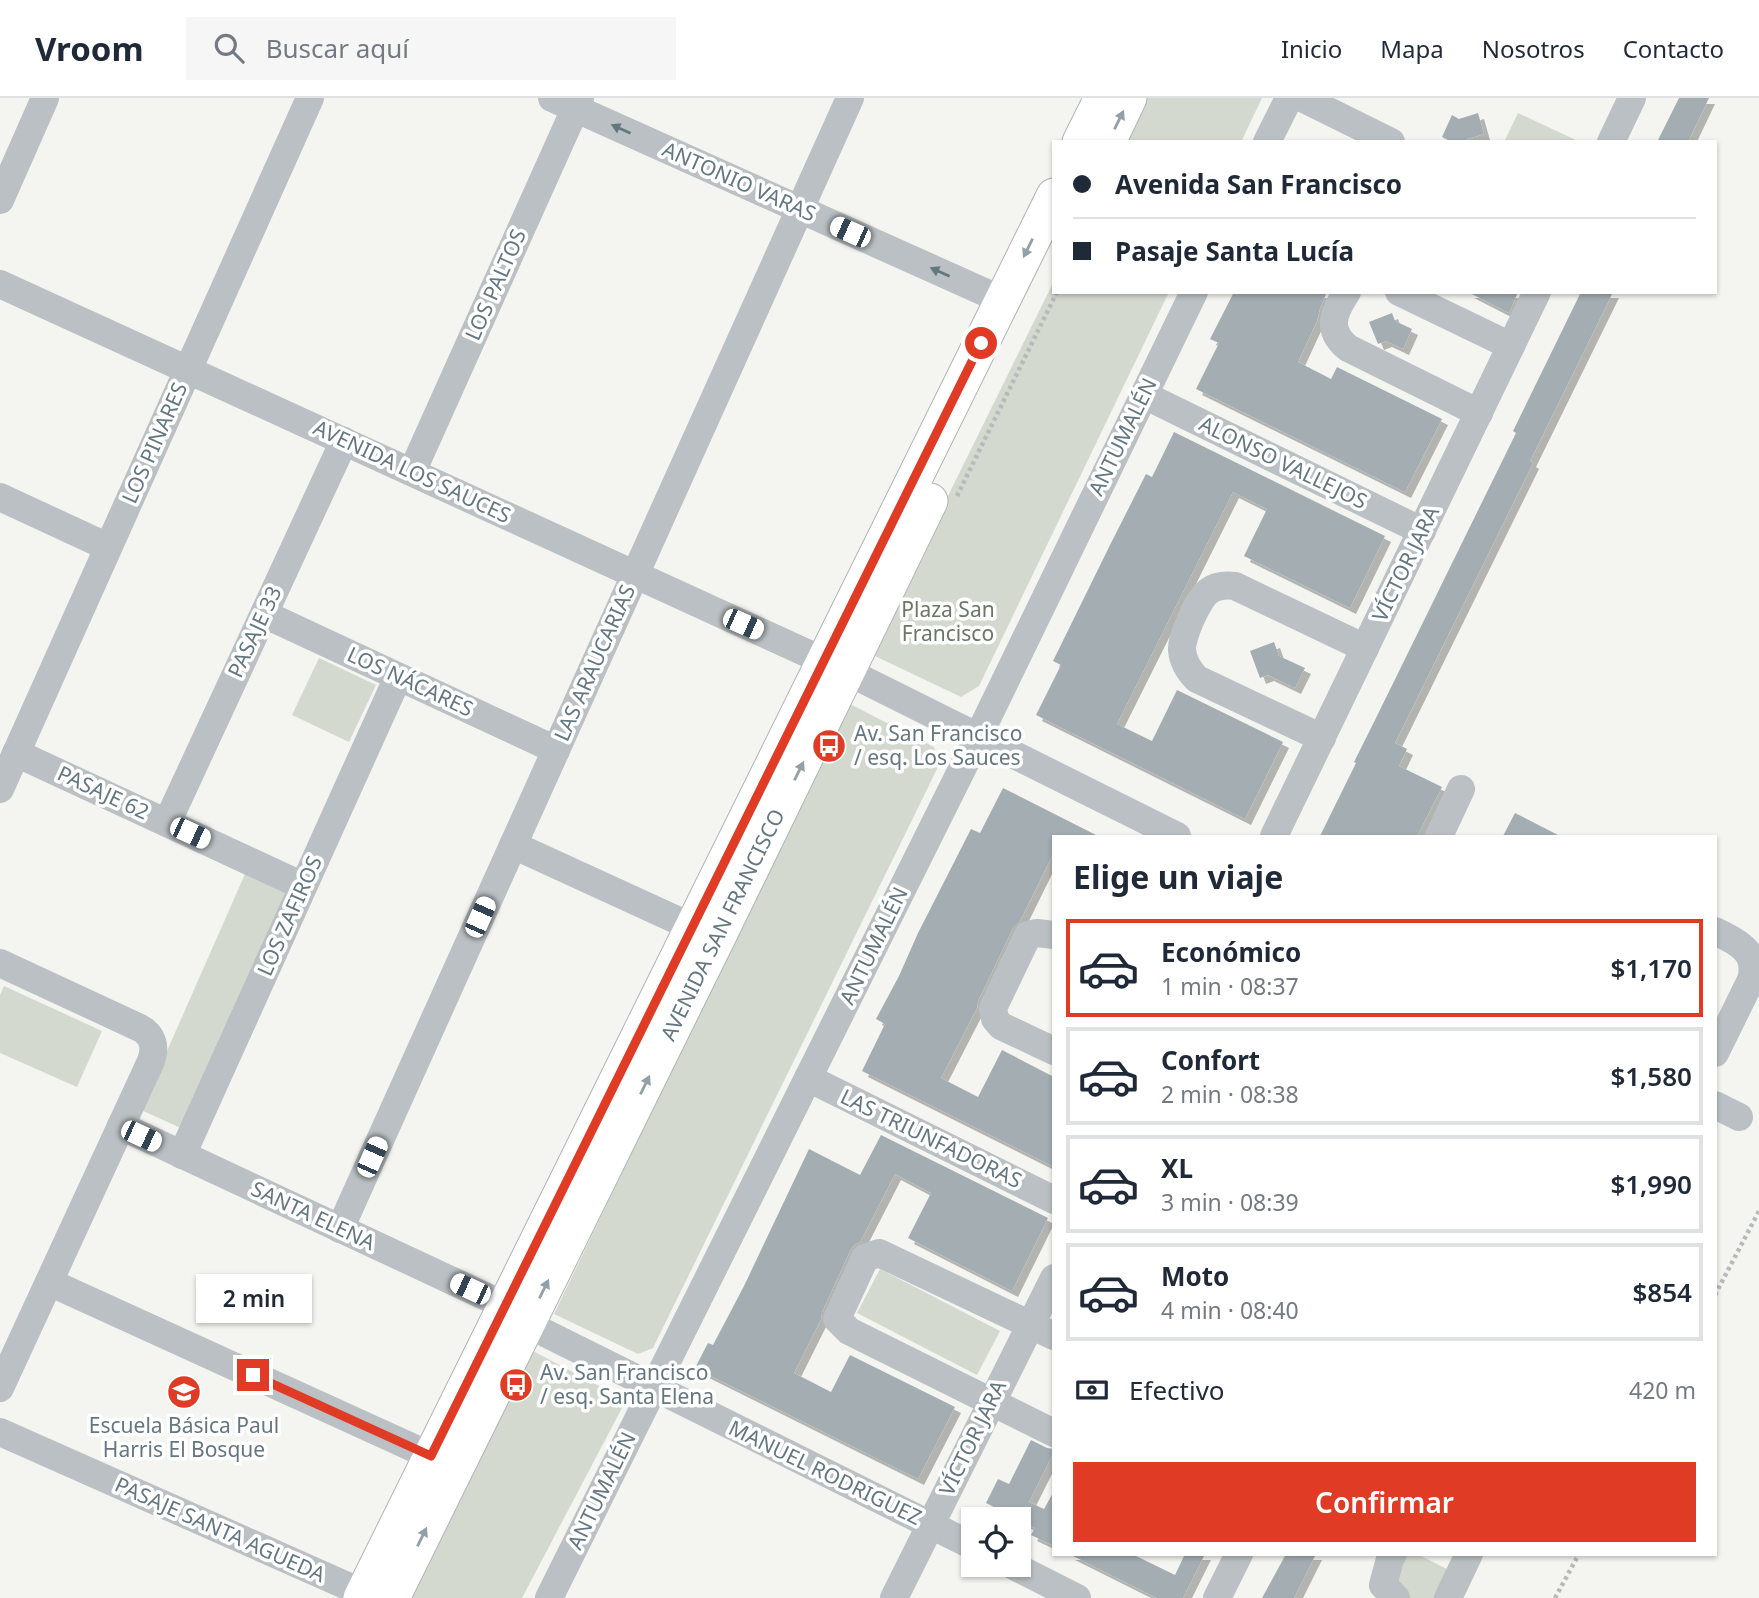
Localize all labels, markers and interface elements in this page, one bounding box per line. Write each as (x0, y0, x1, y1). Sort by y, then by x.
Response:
search box (186, 17, 676, 80)
text: Vroom (35, 26, 144, 71)
icon: search (210, 29, 248, 67)
text: Buscar aquí (266, 30, 409, 66)
text: Inicio (1281, 32, 1342, 65)
text: Mapa (1380, 32, 1444, 65)
text: Nosotros (1482, 32, 1585, 65)
text: Contacto (1623, 32, 1724, 65)
one-way arrow (1113, 110, 1124, 130)
one-way arrow (610, 123, 631, 134)
street label: ANTONIO VARAS (658, 135, 821, 227)
text: Avenida San Francisco (1115, 166, 1402, 202)
car (827, 214, 874, 250)
street label: LOS PALTOS (458, 225, 532, 345)
text: Pasaje Santa Lucía (1115, 233, 1354, 269)
one-way arrow (1022, 238, 1033, 258)
one-way arrow (930, 266, 950, 278)
route start (965, 327, 997, 359)
street label: ANTUMALÉN (1082, 373, 1163, 500)
street label: LOS PINARES (115, 378, 193, 507)
street label: ALONSO VALLEJOS (1195, 409, 1372, 515)
street label: AVENIDA LOS SAUCES (309, 413, 516, 529)
street label: VÍCTOR JARA (1365, 501, 1445, 626)
street label: LAS ARAUCARIAS (547, 580, 641, 745)
street label: PASAJE 33 (221, 581, 287, 682)
park label: Plaza San Francisco (901, 595, 995, 647)
car (720, 606, 767, 642)
street label: LOS NÁCARES (343, 640, 478, 722)
place label: Av. San Francisco / esq. Los Sauces (854, 719, 1022, 771)
bus stop icon: Av. San Francisco / esq. Los Sauces (810, 727, 848, 765)
street label: PASAJE 62 (53, 759, 154, 825)
one-way arrow (794, 761, 805, 781)
street label: AVENIDA SAN FRANCISCO (654, 804, 790, 1045)
car (167, 815, 214, 851)
street label: LOS ZAFIROS (250, 851, 328, 980)
text: Elige un viaje (1073, 855, 1283, 898)
street label: ANTUMALÉN (833, 882, 914, 1009)
car (462, 894, 499, 940)
text: Económico (1161, 934, 1301, 970)
icon: car (1077, 937, 1140, 1000)
text: $1,170 (1610, 950, 1692, 986)
text: 1 min · 08:37 (1161, 970, 1299, 1002)
text: Confort (1161, 1042, 1260, 1078)
icon: car (1077, 1045, 1140, 1108)
text: $1,580 (1610, 1058, 1692, 1094)
one-way arrow (639, 1075, 650, 1095)
text: 2 min · 08:38 (1161, 1078, 1299, 1110)
street label: LAS TRIUNFADORAS (836, 1082, 1027, 1194)
car (118, 1118, 165, 1154)
car (354, 1134, 391, 1180)
text: XL (1161, 1150, 1193, 1186)
icon: car (1077, 1153, 1140, 1216)
text: $1,990 (1610, 1166, 1692, 1202)
street label: SANTA ELENA (247, 1174, 380, 1256)
text: 3 min · 08:39 (1161, 1186, 1299, 1218)
text: Moto (1161, 1258, 1229, 1294)
icon: car (1077, 1261, 1140, 1324)
car (447, 1271, 494, 1307)
callout: 2 min (195, 1274, 311, 1322)
text: $854 (1633, 1274, 1692, 1310)
one-way arrow (539, 1279, 550, 1299)
text: 2 min (223, 1282, 285, 1314)
text: 4 min · 08:40 (1161, 1294, 1299, 1326)
place label: Av. San Francisco / esq. Santa Elena (540, 1358, 714, 1410)
route end (237, 1359, 269, 1391)
bus stop icon: Av. San Francisco / esq. Santa Elena (497, 1366, 535, 1404)
icon: cash (1073, 1371, 1111, 1409)
text: Efectivo (1129, 1372, 1225, 1408)
school or university icon: Escuela Básica Paul Harris El Bosque (165, 1373, 203, 1411)
text: 420 m (1629, 1374, 1696, 1406)
street label: VÍCTOR JARA (932, 1375, 1012, 1500)
place label: Escuela Básica Paul Harris El Bosque (89, 1411, 279, 1463)
street label: MANUEL RODRIGUEZ (724, 1413, 926, 1531)
street label: ANTUMALÉN (561, 1427, 642, 1554)
button: Confirmar (1073, 1462, 1696, 1542)
street label: PASAJE SANTA AGUEDA (111, 1470, 331, 1588)
map controls (961, 1507, 1031, 1577)
button: locate (961, 1507, 1031, 1577)
one-way arrow (416, 1527, 428, 1547)

